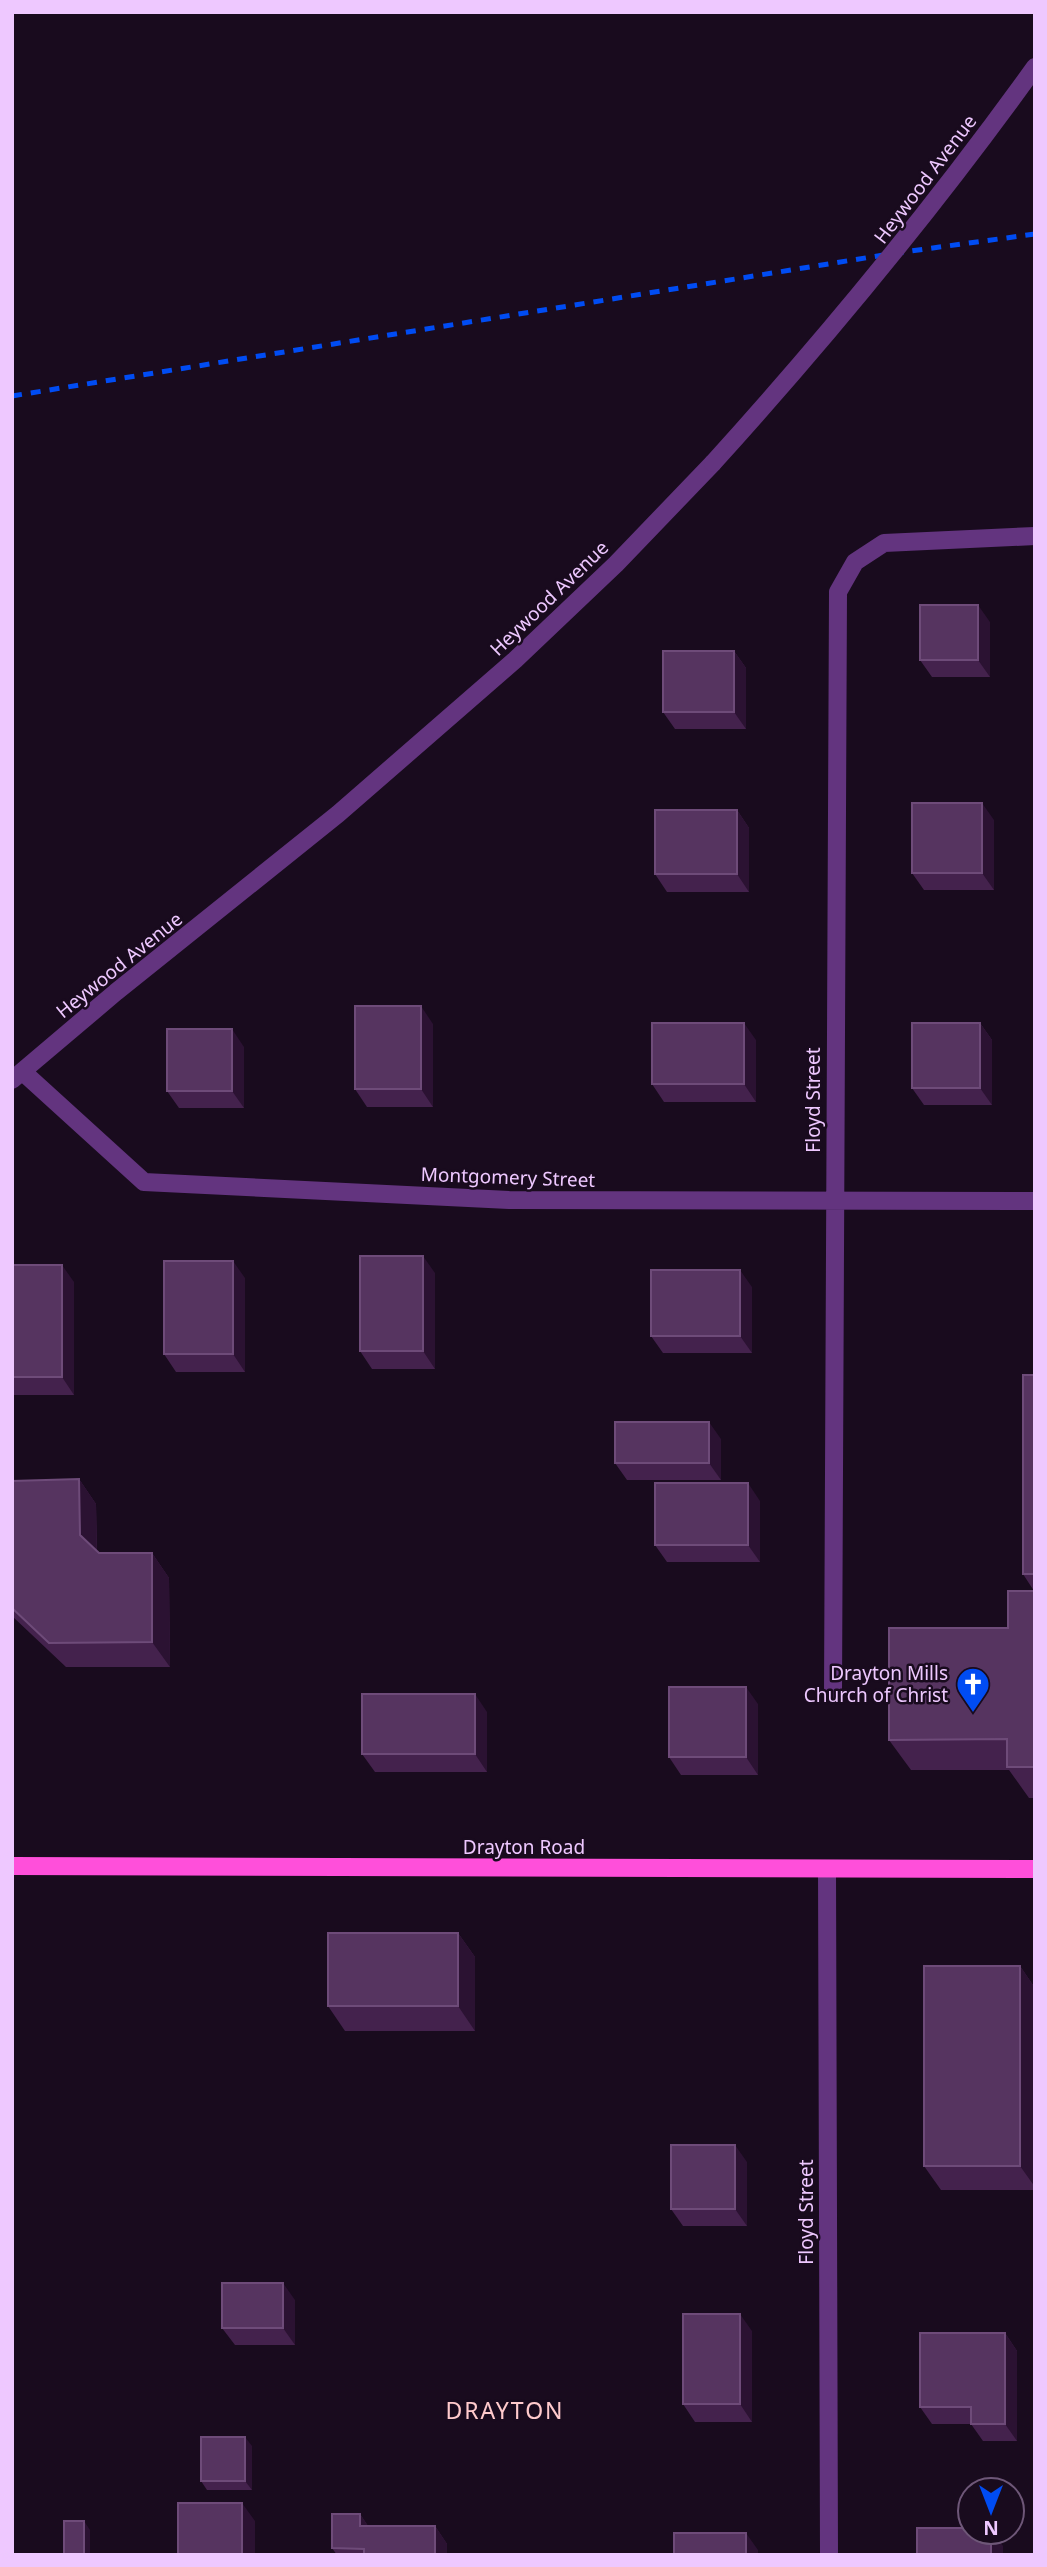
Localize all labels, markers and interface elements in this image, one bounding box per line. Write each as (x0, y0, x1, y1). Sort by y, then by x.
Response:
street label: Heywood Avenue (868, 109, 982, 249)
street label: Heywood Avenue (484, 535, 614, 661)
street label: Heywood Avenue (50, 906, 188, 1024)
street label: Floyd Street (800, 1047, 826, 1153)
street label: Montgomery Street (420, 1161, 596, 1193)
place label: Drayton Mills Church of Christ (804, 1660, 948, 1708)
church icon: Drayton Mills Church of Christ (954, 1665, 992, 1714)
street label: Drayton Road (463, 1834, 585, 1860)
street label: Floyd Street (793, 2159, 819, 2265)
district label: DRAYTON (445, 2394, 565, 2426)
north arrow (956, 2476, 1026, 2546)
text: N (983, 2515, 999, 2541)

